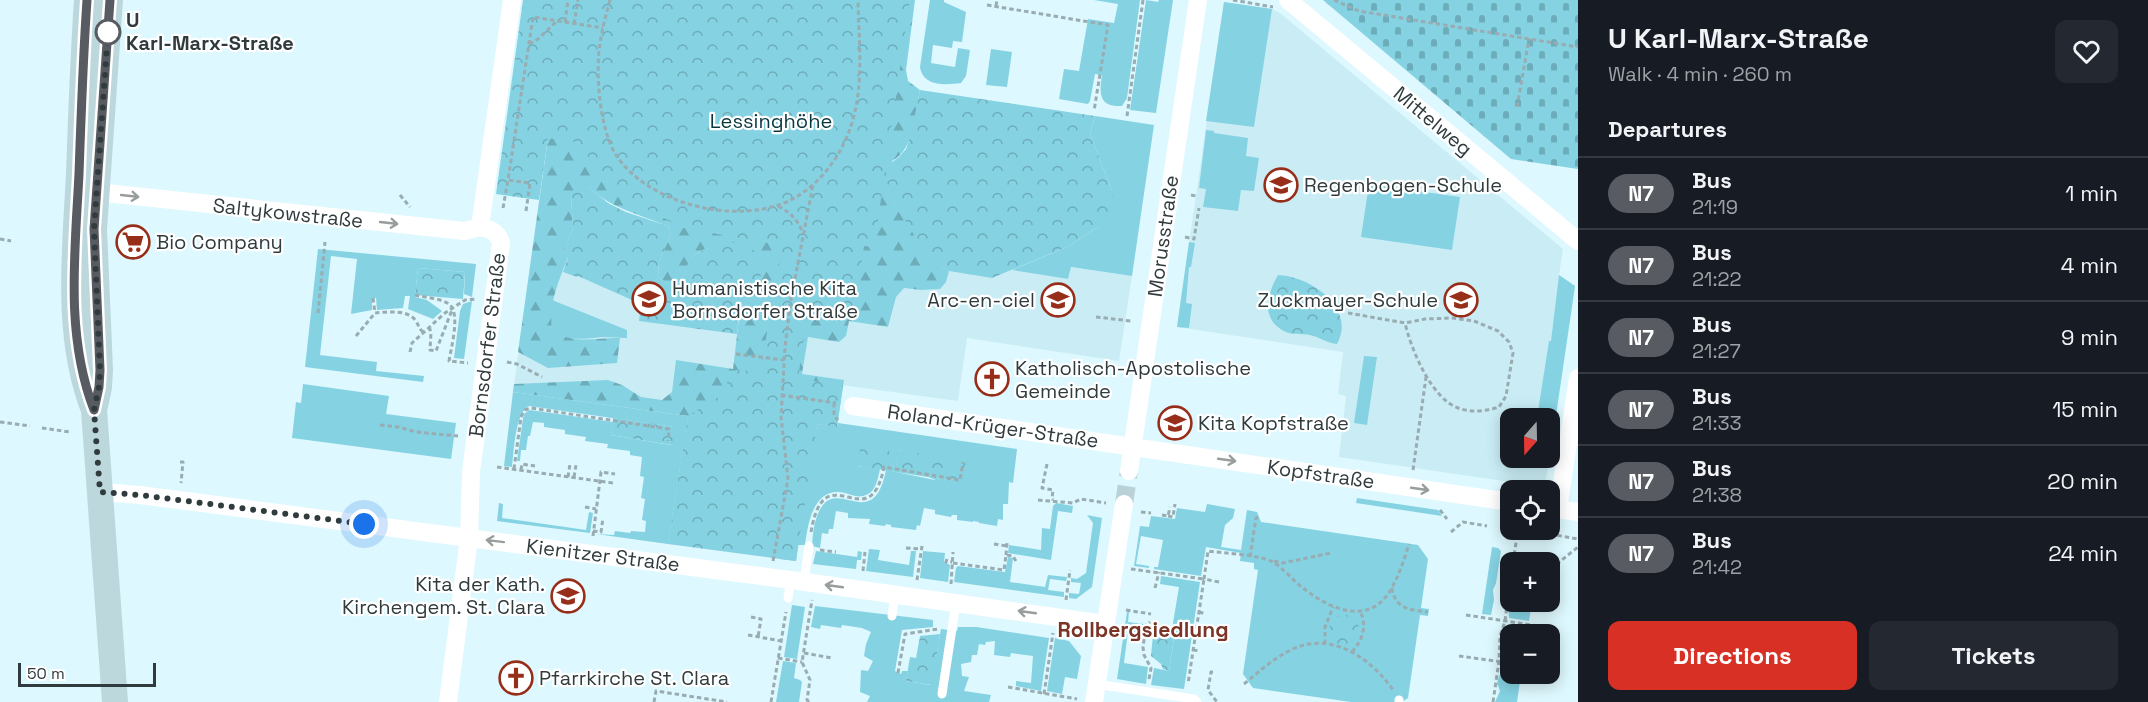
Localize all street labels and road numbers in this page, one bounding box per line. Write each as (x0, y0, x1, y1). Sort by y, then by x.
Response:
street label: Mittelweg (1388, 80, 1478, 162)
street label: Morusstraße (1142, 173, 1184, 299)
street label: Saltykowstraße (212, 192, 364, 234)
street label: Bornsdorfer Straße (463, 251, 511, 439)
street label: Roland-Krüger-Straße (886, 398, 1100, 454)
street label: Kopfstraße (1266, 454, 1376, 494)
street label: Kienitzer Straße (525, 533, 681, 577)

